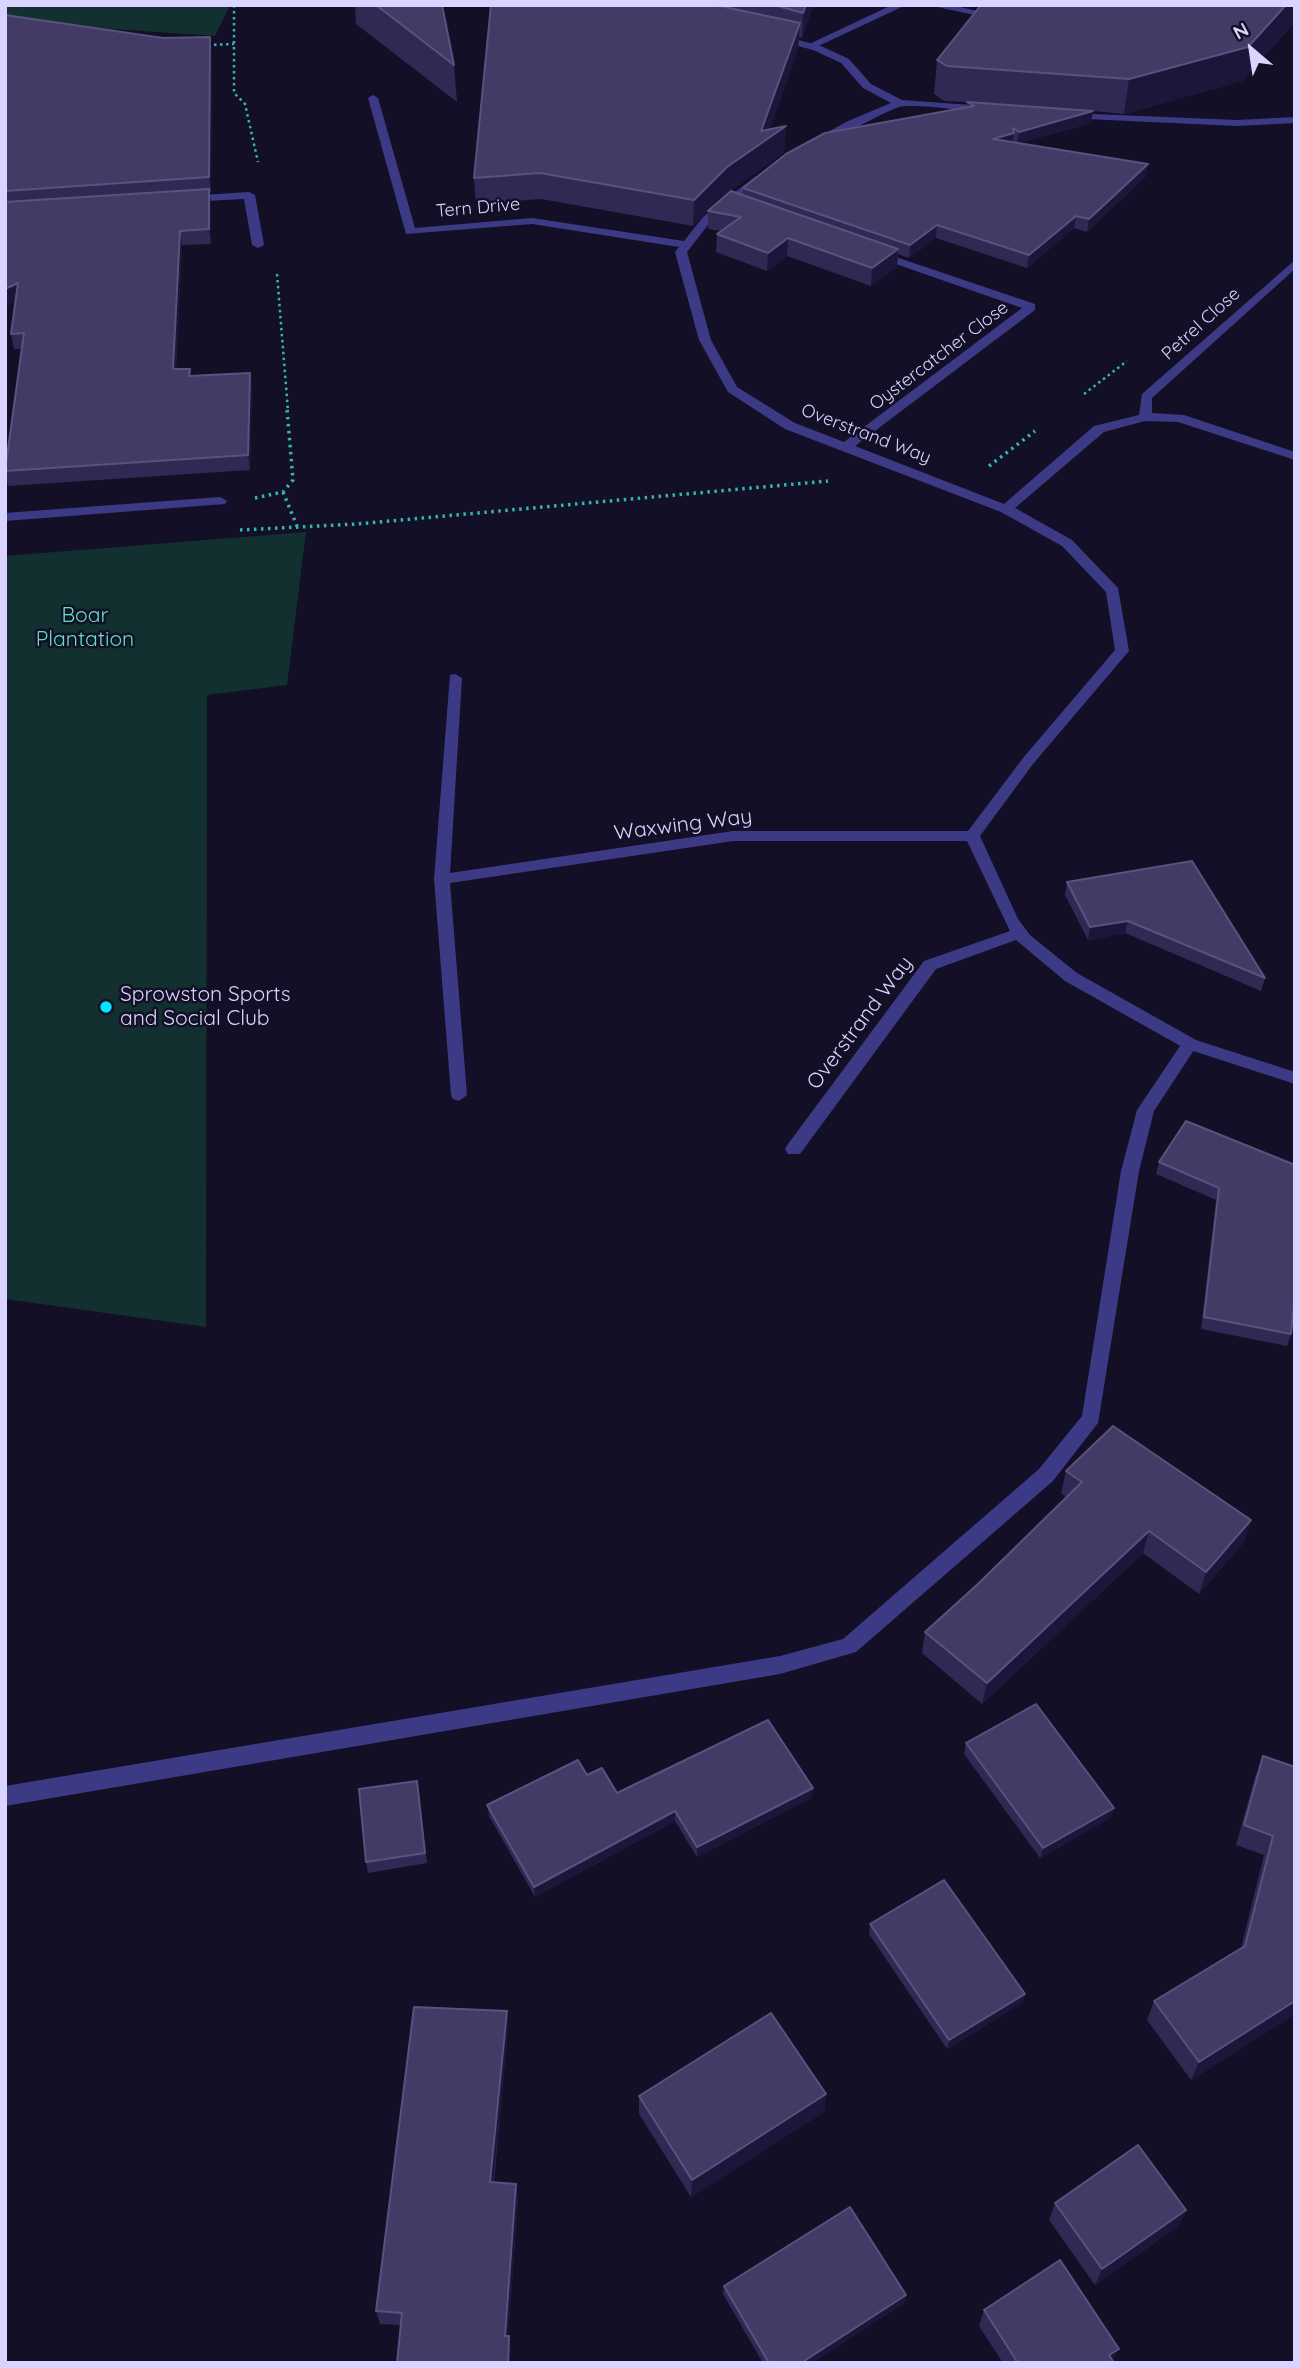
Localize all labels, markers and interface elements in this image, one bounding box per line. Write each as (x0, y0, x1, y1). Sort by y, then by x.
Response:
north arrow (1216, 14, 1286, 84)
text: N (1229, 17, 1253, 45)
street label: Tern Drive (435, 194, 521, 222)
street label: Petrel Close (1157, 283, 1245, 365)
street label: Oystercatcher Close (865, 297, 1013, 415)
street label: Overstrand Way (798, 399, 934, 469)
park label: Boar Plantation (36, 603, 134, 653)
street label: Waxwing Way (612, 804, 754, 846)
street label: Overstrand Way (802, 952, 918, 1094)
place label: Sprowston Sports and Social Club (120, 982, 291, 1032)
marker: Sprowston Sports and Social Club (98, 999, 114, 1015)

